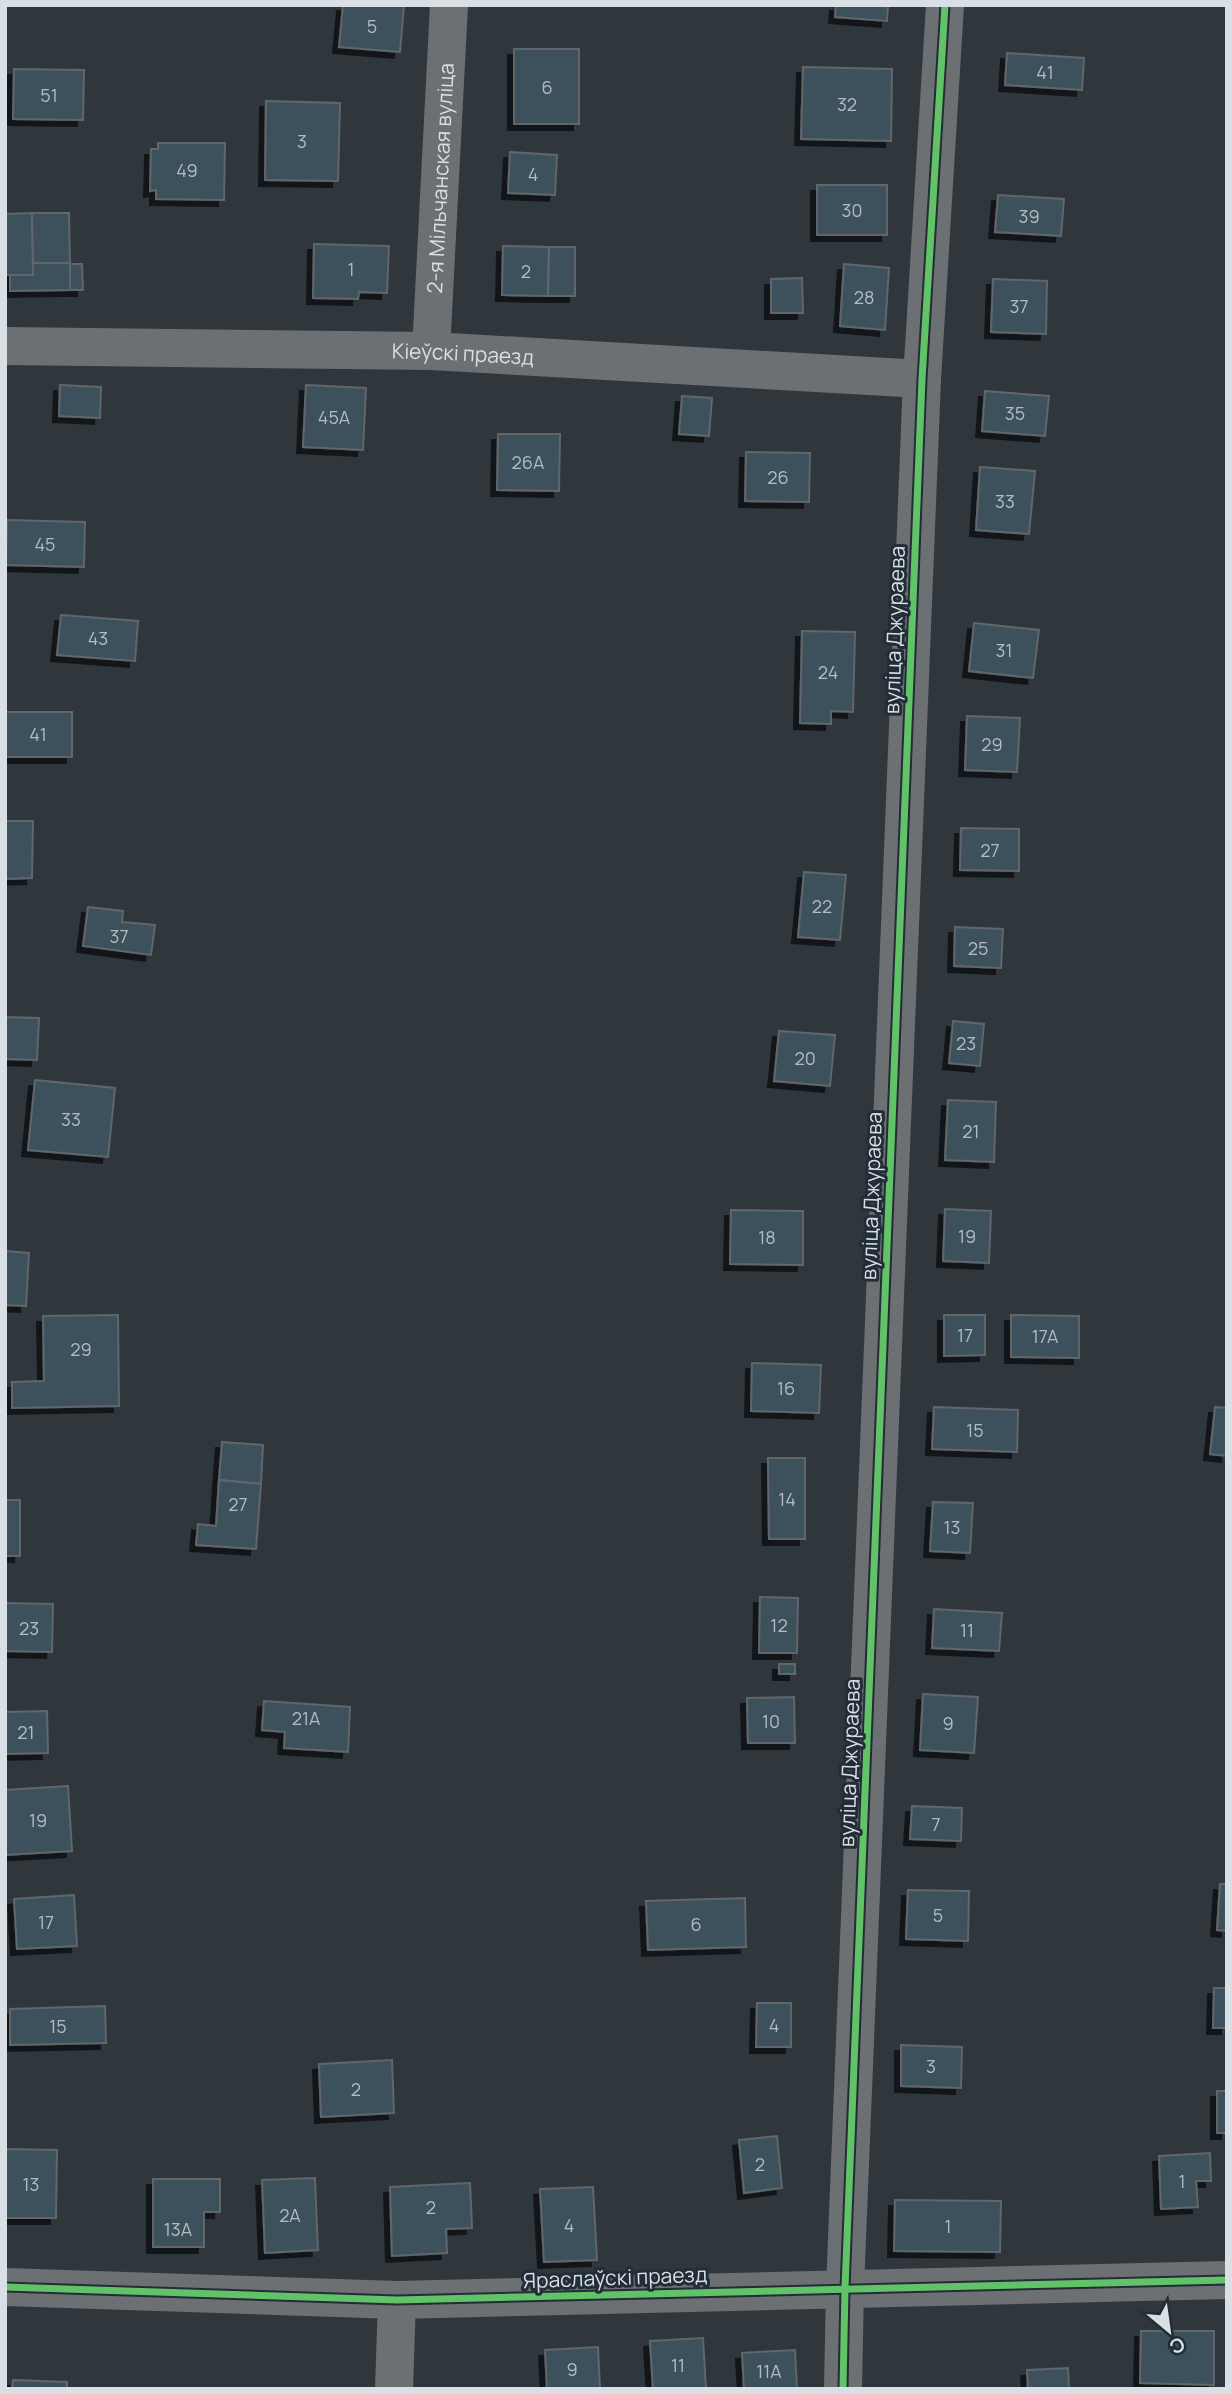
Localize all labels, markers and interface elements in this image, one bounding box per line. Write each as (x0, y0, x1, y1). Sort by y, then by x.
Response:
house number: 5 (367, 14, 377, 38)
house number: 41 (1036, 60, 1054, 84)
street label: 2-я Мільчанская вуліца (420, 62, 460, 294)
house number: 6 (541, 75, 553, 99)
house number: 51 (40, 83, 58, 107)
house number: 32 (837, 92, 857, 116)
house number: 3 (297, 129, 307, 153)
house number: 49 (176, 158, 198, 182)
house number: 4 (528, 162, 538, 186)
house number: 30 (842, 198, 862, 222)
house number: 39 (1018, 204, 1040, 228)
house number: 1 (347, 257, 355, 281)
house number: 2 (521, 259, 531, 283)
house number: 28 (854, 285, 874, 309)
house number: 37 (1010, 294, 1029, 318)
street label: Кіеўскі праезд (392, 337, 535, 371)
house number: 35 (1005, 401, 1025, 425)
house number: 45А (318, 405, 351, 429)
house number: 26А (512, 450, 545, 474)
house number: 26 (767, 465, 789, 489)
house number: 33 (995, 489, 1015, 513)
house number: 45 (34, 532, 56, 556)
street label: вуліца Джураева (877, 545, 911, 715)
house number: 43 (88, 626, 108, 650)
house number: 31 (996, 638, 1012, 662)
house number: 24 (818, 660, 838, 684)
house number: 41 (29, 722, 47, 746)
house number: 29 (981, 732, 1003, 756)
house number: 27 (980, 838, 1000, 862)
house number: 22 (812, 894, 832, 918)
house number: 37 (110, 924, 129, 948)
house number: 25 (968, 936, 988, 960)
house number: 23 (956, 1031, 976, 1055)
house number: 20 (794, 1046, 816, 1070)
house number: 33 (61, 1107, 81, 1131)
street label: вуліца Джураева (854, 1111, 888, 1281)
house number: 21 (962, 1119, 980, 1143)
house number: 19 (958, 1224, 976, 1248)
house number: 18 (758, 1225, 776, 1249)
house number: 17 (957, 1323, 973, 1347)
house number: 17А (1032, 1324, 1059, 1348)
house number: 29 (70, 1337, 92, 1361)
house number: 16 (777, 1376, 795, 1400)
house number: 15 (966, 1418, 984, 1442)
house number: 14 (778, 1487, 796, 1511)
house number: 27 (228, 1492, 248, 1516)
house number: 13 (944, 1515, 960, 1539)
house number: 12 (770, 1613, 788, 1637)
house number: 23 (19, 1616, 39, 1640)
house number: 11 (960, 1618, 974, 1642)
street label: вуліца Джураева (832, 1678, 866, 1848)
house number: 21А (292, 1706, 321, 1730)
house number: 10 (762, 1709, 780, 1733)
house number: 9 (942, 1711, 954, 1735)
house number: 21 (17, 1720, 35, 1744)
house number: 19 (29, 1808, 47, 1832)
house number: 7 (931, 1812, 941, 1836)
house number: 5 (933, 1903, 943, 1927)
house number: 17 (38, 1910, 54, 1934)
house number: 6 (690, 1912, 702, 1936)
house number: 4 (769, 2013, 779, 2037)
house number: 15 (49, 2014, 67, 2038)
house number: 3 (926, 2054, 936, 2078)
house number: 2 (351, 2077, 361, 2101)
house number: 2 (755, 2152, 765, 2176)
house number: 1 (1178, 2169, 1186, 2193)
house number: 13 (23, 2172, 39, 2196)
house number: 2 (426, 2195, 436, 2219)
house number: 2А (279, 2203, 301, 2227)
house number: 4 (564, 2213, 574, 2237)
house number: 1 (944, 2214, 952, 2238)
house number: 13А (164, 2217, 193, 2241)
street label: Яраслаўскі праезд (522, 2260, 708, 2294)
north arrow (1134, 2296, 1204, 2366)
text: С (1165, 2331, 1190, 2361)
house number: 11 (671, 2353, 685, 2377)
house number: 9 (566, 2357, 578, 2381)
house number: 11А (756, 2359, 782, 2383)

